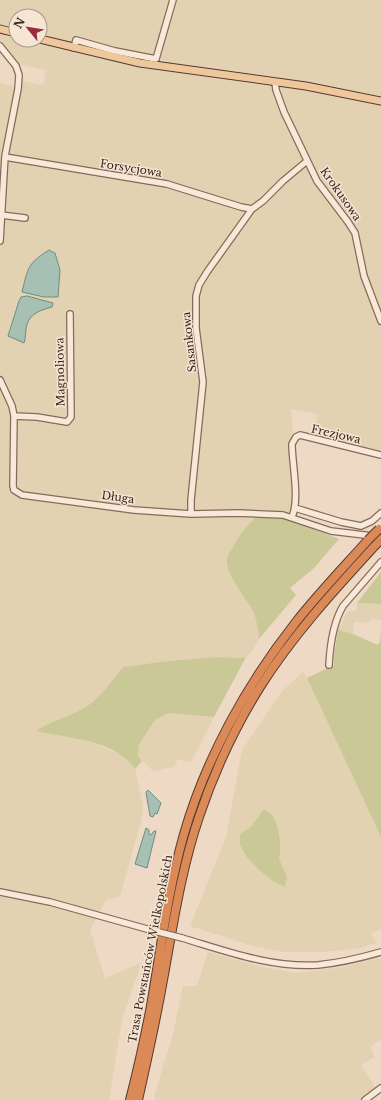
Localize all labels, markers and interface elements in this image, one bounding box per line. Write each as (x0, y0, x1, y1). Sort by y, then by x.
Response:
north arrow (8, 8, 48, 48)
text: N (11, 14, 28, 31)
street label: Forsycjowa (99, 156, 164, 180)
street label: Krokusowa (317, 164, 365, 224)
street label: Sasankowa (179, 310, 199, 373)
street label: Magnoliowa (52, 336, 68, 407)
street label: Frezjowa (310, 421, 363, 447)
street label: Długa (101, 488, 136, 506)
street label: Trasa Powstańców Wielkopolskich (125, 853, 175, 1044)

